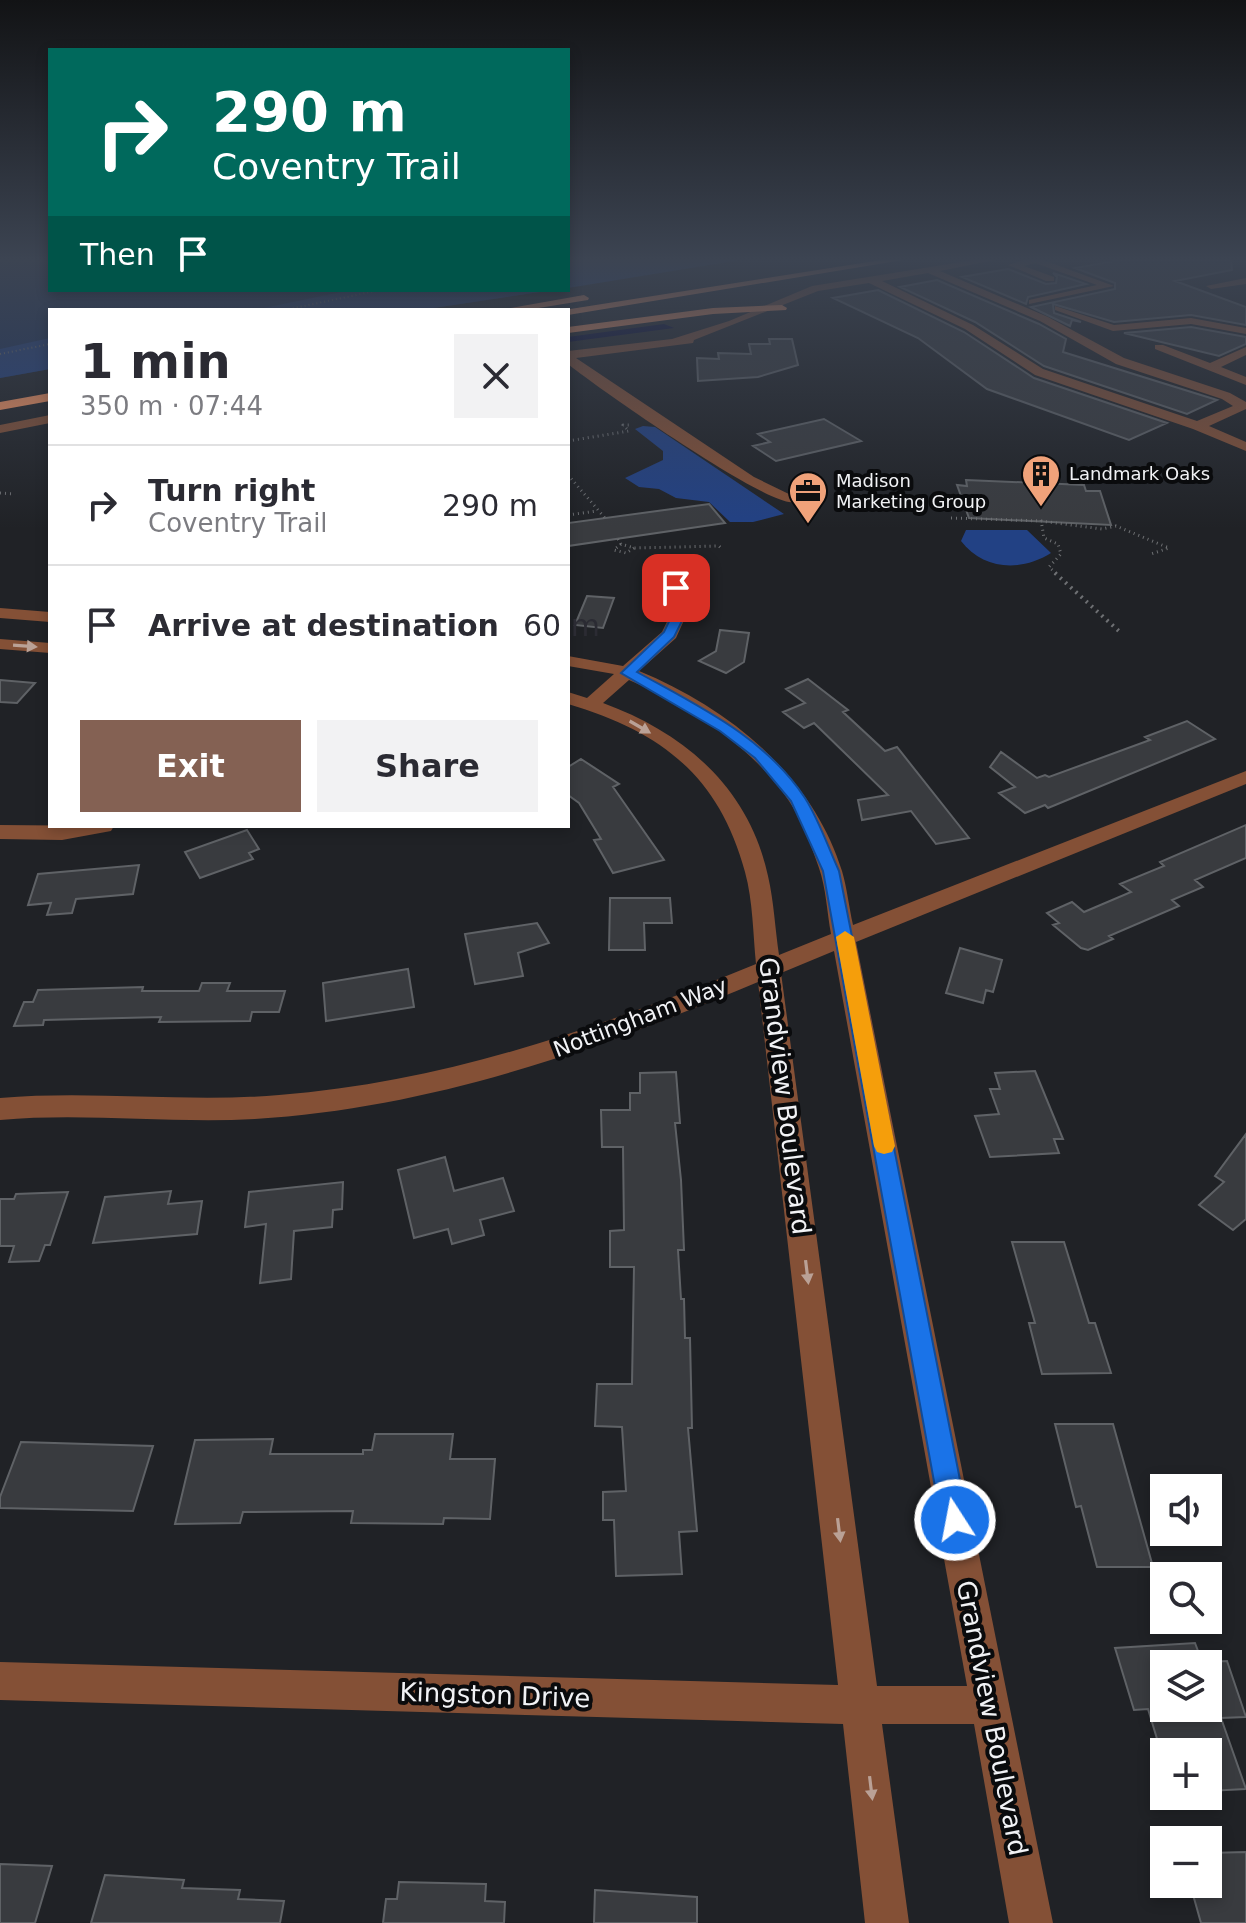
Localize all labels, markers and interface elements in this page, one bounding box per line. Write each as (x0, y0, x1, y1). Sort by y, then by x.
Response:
text: 290 m (212, 79, 407, 144)
icon: right (80, 80, 184, 184)
text: Coventry Trail (212, 146, 461, 187)
icon: arrive (171, 232, 215, 276)
text: Then (80, 237, 155, 272)
text: 1 min (80, 333, 231, 389)
button: close (454, 334, 538, 418)
text: 350 m · 07:44 (80, 391, 263, 421)
building icon: Landmark Oaks (1020, 453, 1062, 508)
place label: Landmark Oaks (1069, 463, 1210, 484)
office icon: Madison Marketing Group (787, 470, 829, 525)
place label: Madison Marketing Group (836, 470, 986, 512)
text: Turn right (148, 473, 315, 508)
icon: right (80, 483, 124, 527)
text: 290 m (442, 488, 538, 523)
text: Coventry Trail (148, 508, 328, 538)
pin (642, 554, 710, 622)
icon: arrive (654, 566, 698, 610)
icon: arrive (80, 603, 124, 647)
text: Arrive at destination (148, 608, 499, 643)
text: 60 m (523, 608, 600, 643)
one-way arrow (13, 640, 38, 653)
button: Exit (80, 720, 301, 812)
button: Share (317, 720, 538, 812)
one-way arrow (629, 720, 651, 734)
street label: Grandview Boulevard (753, 956, 817, 1236)
street label: Nottingham Way (550, 973, 730, 1062)
one-way arrow (801, 1260, 814, 1285)
map controls (1150, 1474, 1222, 1898)
button: sound (1150, 1474, 1222, 1546)
position arrow (913, 1478, 997, 1562)
one-way arrow (833, 1518, 846, 1543)
button: search (1150, 1562, 1222, 1634)
street label: Grandview Boulevard (951, 1578, 1033, 1858)
button: layers (1150, 1650, 1222, 1722)
street label: Kingston Drive (399, 1677, 591, 1713)
button: + (1150, 1738, 1222, 1810)
one-way arrow (864, 1776, 877, 1801)
button: − (1150, 1826, 1222, 1898)

